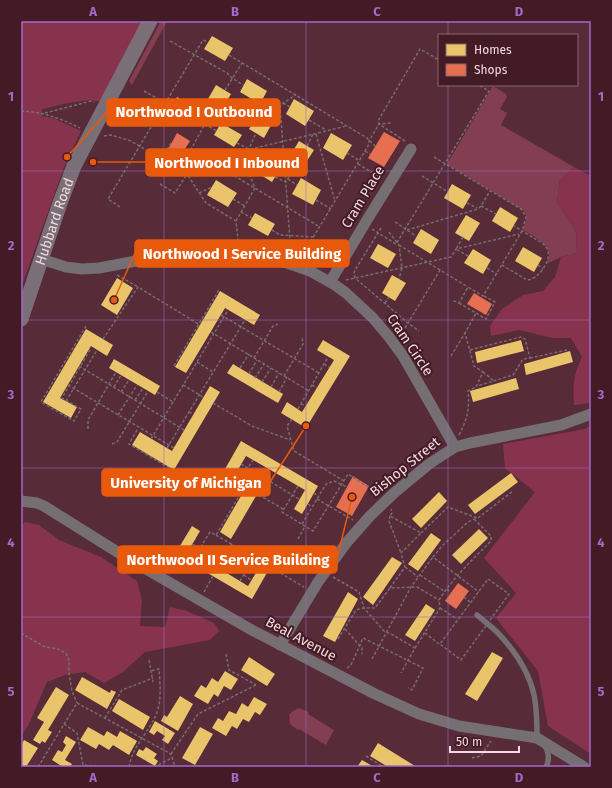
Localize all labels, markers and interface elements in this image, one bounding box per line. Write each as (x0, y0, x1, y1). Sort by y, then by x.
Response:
text: A (88, 4, 97, 19)
text: B (231, 4, 239, 19)
text: C (373, 4, 381, 19)
text: D (515, 4, 524, 19)
legend (438, 34, 578, 86)
text: Homes (474, 43, 512, 57)
text: Shops (474, 63, 508, 77)
text: 1 (8, 89, 14, 104)
text: 1 (598, 89, 604, 104)
callout: Northwood I Outbound (107, 99, 280, 126)
text: Northwood I Outbound (115, 103, 273, 121)
callout: Northwood I Inbound (146, 149, 307, 176)
text: Northwood I Inbound (154, 154, 300, 172)
street label: Cram Place (338, 163, 388, 231)
street label: Hubbard Road (31, 175, 77, 267)
text: 2 (8, 238, 15, 253)
text: 2 (598, 238, 605, 253)
callout: Northwood I Service Building (135, 240, 349, 267)
text: Northwood I Service Building (143, 245, 342, 263)
street label: Cram Circle (383, 311, 437, 379)
text: 3 (7, 387, 15, 402)
text: 3 (597, 387, 605, 402)
street label: Bishop Street (366, 433, 444, 500)
callout: University of Michigan (102, 469, 270, 496)
text: University of Michigan (110, 474, 262, 492)
text: 4 (7, 535, 15, 550)
text: 4 (597, 535, 605, 550)
callout: Northwood II Service Building (118, 546, 337, 573)
text: Northwood II Service Building (127, 551, 330, 569)
street label: Beal Avenue (263, 613, 339, 665)
text: 5 (8, 684, 15, 699)
text: 5 (598, 684, 605, 699)
scale bar (450, 728, 519, 754)
text: 50 m (456, 735, 482, 749)
text: A (88, 770, 97, 785)
text: B (231, 770, 239, 785)
text: C (373, 770, 381, 785)
text: D (515, 770, 524, 785)

